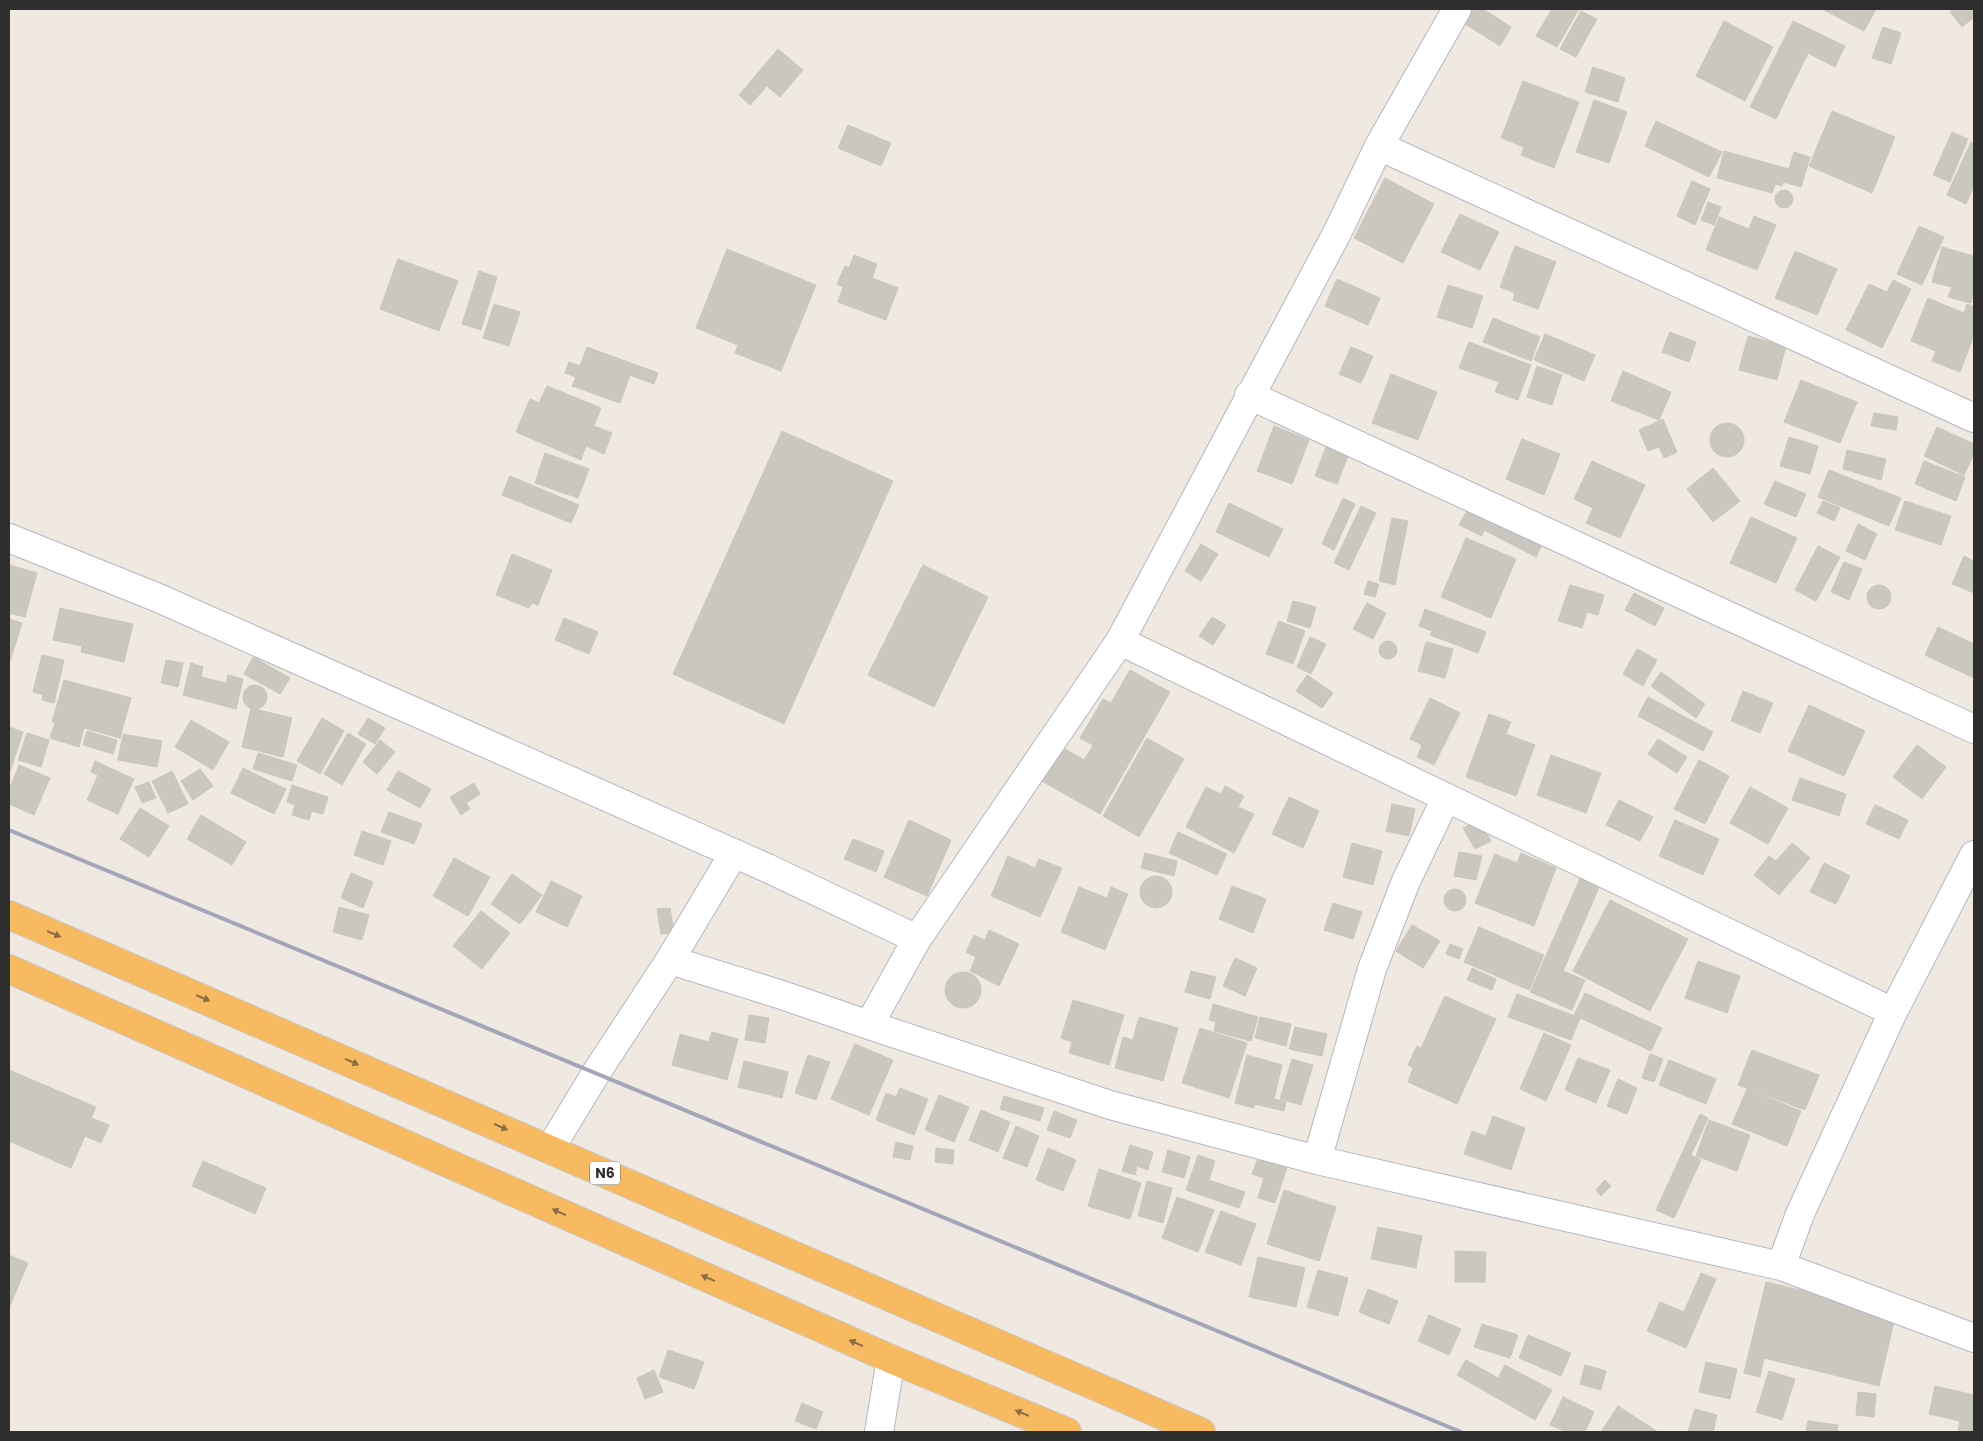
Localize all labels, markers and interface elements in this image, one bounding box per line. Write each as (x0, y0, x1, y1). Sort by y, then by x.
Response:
one-way arrow (47, 930, 61, 938)
one-way arrow (196, 994, 210, 1002)
one-way arrow (345, 1059, 359, 1067)
one-way arrow (494, 1124, 508, 1132)
road number: N6 (590, 1162, 620, 1184)
one-way arrow (552, 1208, 566, 1216)
one-way arrow (701, 1273, 715, 1281)
one-way arrow (849, 1339, 863, 1347)
one-way arrow (1015, 1409, 1029, 1417)

